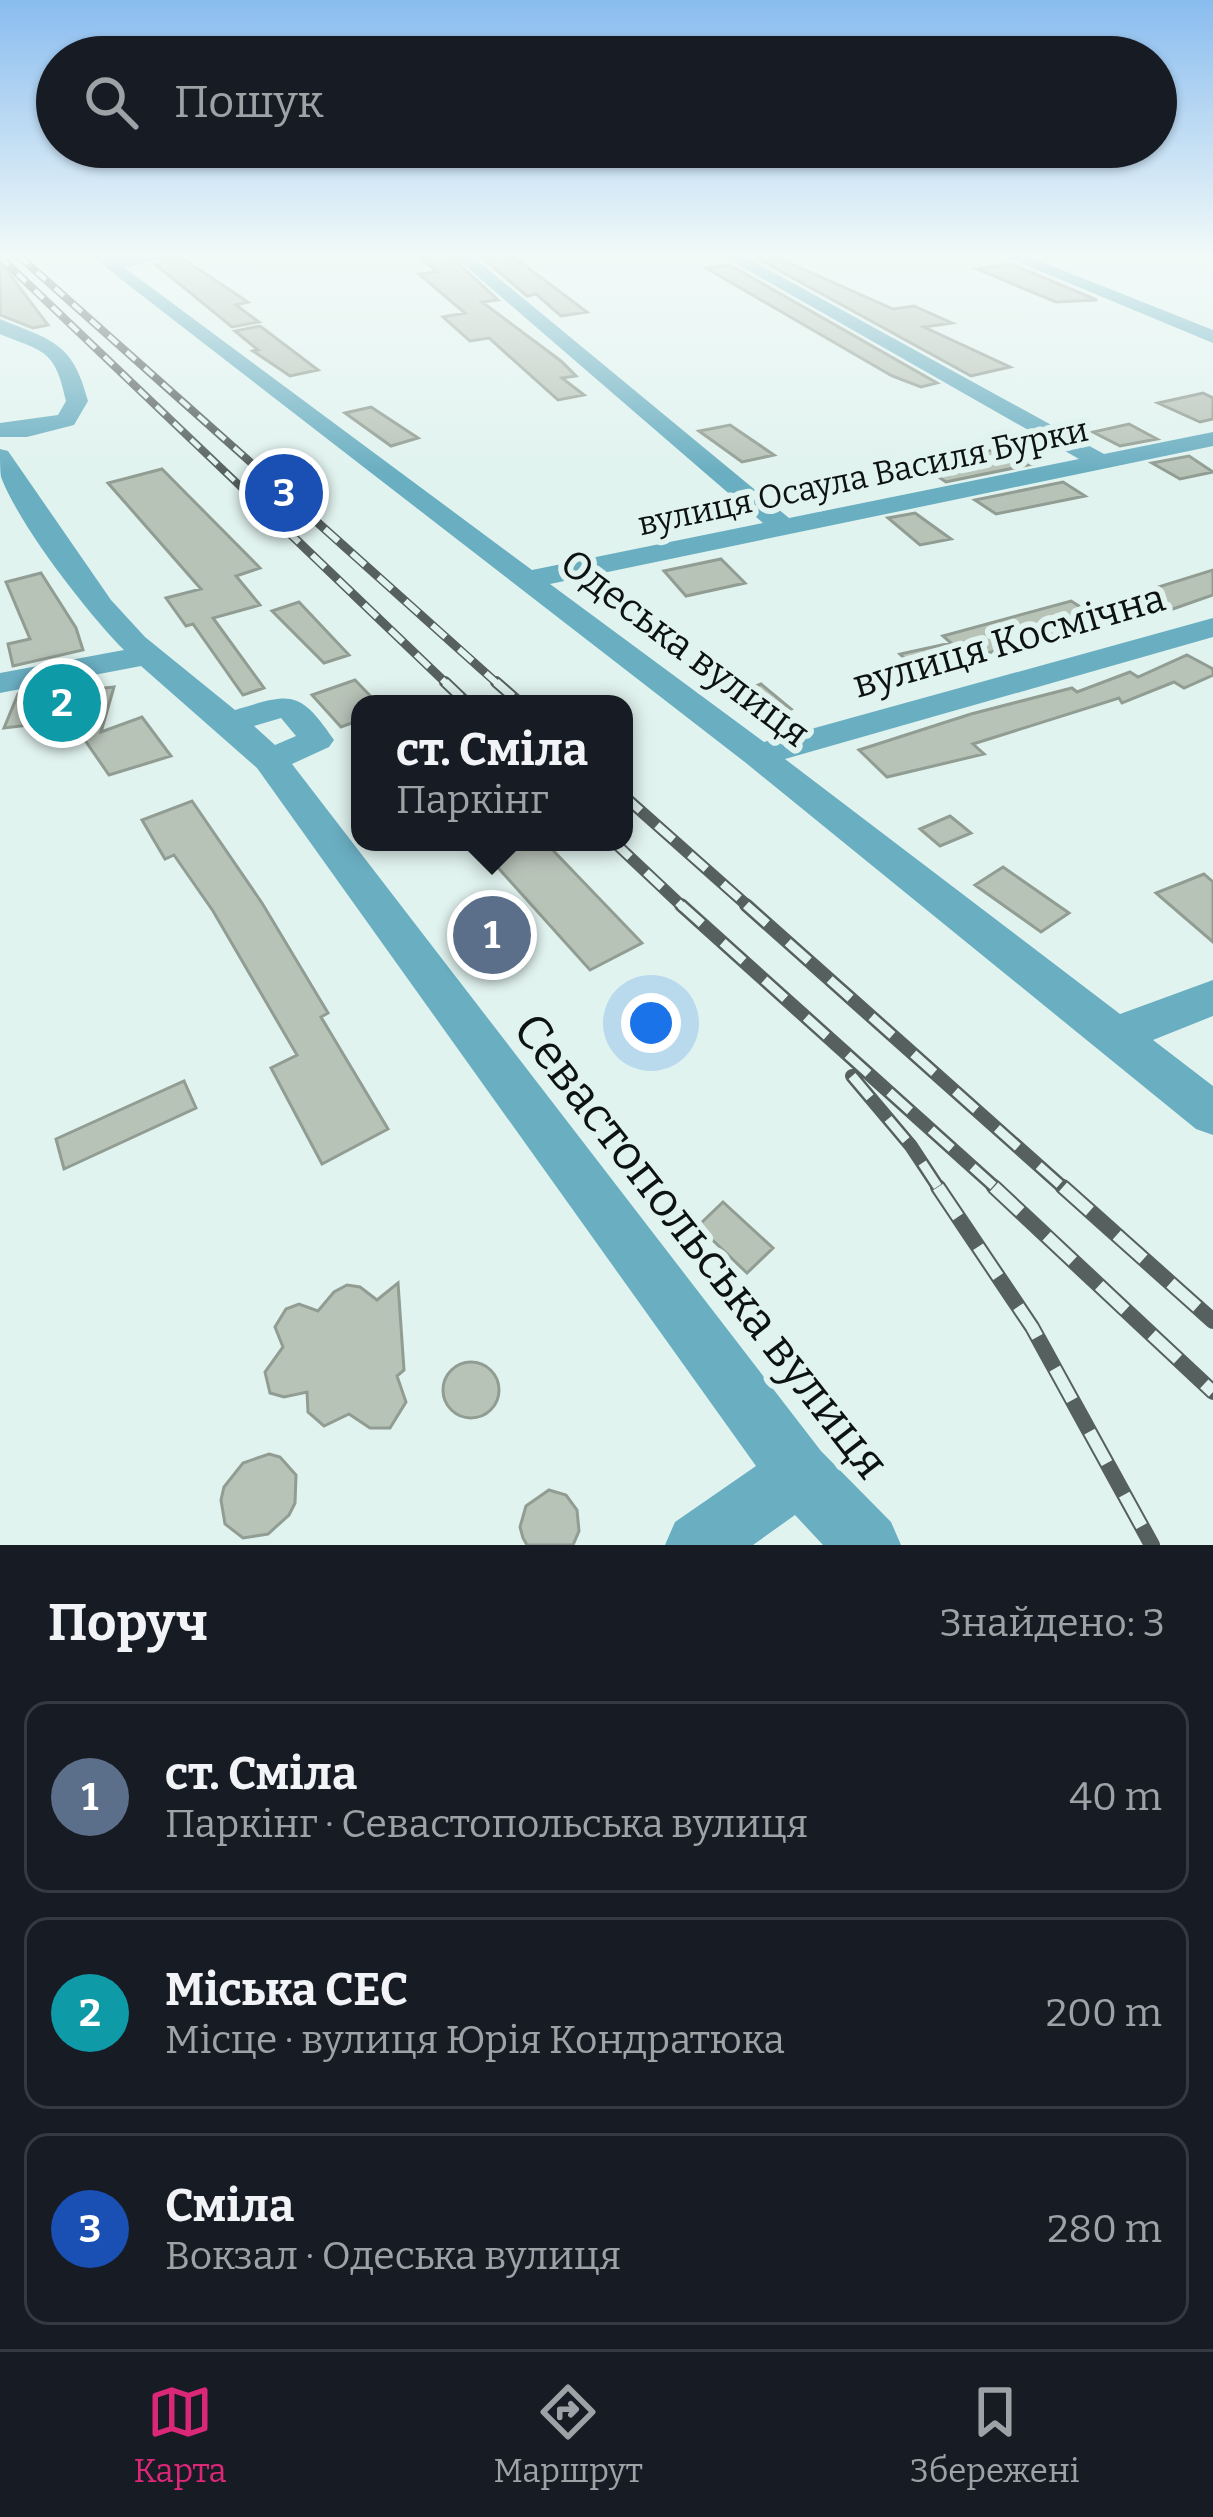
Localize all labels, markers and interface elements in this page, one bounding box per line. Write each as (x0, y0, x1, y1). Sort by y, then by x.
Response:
search box (36, 36, 1177, 168)
icon: search (78, 69, 144, 135)
text: Пошук (174, 75, 324, 129)
street label: вулиця Осаула Василя Бурки (634, 410, 1092, 544)
pin: 3 (245, 448, 323, 538)
street label: Одеська вулиця (552, 540, 818, 756)
street label: вулиця Космічна (848, 574, 1170, 708)
pin: 2 (23, 658, 101, 748)
popup (351, 695, 633, 851)
text: ст. Сміла (396, 723, 588, 777)
text: Паркінг (396, 777, 548, 823)
pin: 1 (453, 890, 531, 980)
your location (621, 993, 681, 1053)
street label: Севастопольська вулиця (501, 1002, 901, 1490)
text: Поруч (48, 1592, 208, 1654)
text: Знайдено: 3 (939, 1600, 1165, 1646)
text: ст. Сміла (165, 1747, 357, 1801)
text: 1 (82, 1774, 98, 1820)
text: 40 m (1069, 1774, 1162, 1820)
text: Паркінг · Севастопольська вулиця (165, 1801, 808, 1847)
text: Міська СЕС (165, 1963, 408, 2017)
text: 2 (79, 1990, 101, 2036)
text: 200 m (1046, 1990, 1162, 2036)
text: Місце · вулиця Юрія Кондратюка (165, 2017, 785, 2063)
text: Сміла (165, 2179, 294, 2233)
text: 3 (79, 2206, 101, 2252)
text: 280 m (1047, 2206, 1162, 2252)
text: Вокзал · Одеська вулиця (165, 2233, 621, 2279)
tab: Карта (133, 2379, 227, 2491)
tab: Маршрут (493, 2379, 643, 2491)
tab: Збережені (910, 2379, 1080, 2491)

